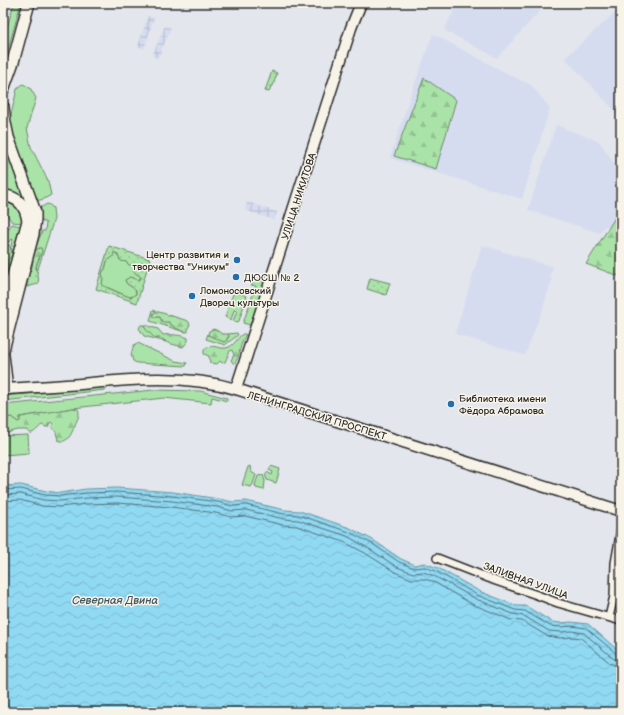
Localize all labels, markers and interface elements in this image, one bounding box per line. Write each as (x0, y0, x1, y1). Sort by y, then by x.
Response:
street label: УЛИЦА НИКИТОВА (279, 151, 319, 241)
place label: Центр развития и творчества "Уникум" (132, 249, 229, 273)
marker: Центр развития и творчества "Уникум" (232, 255, 242, 265)
marker: ДЮСШ № 2 (231, 272, 241, 282)
place label: ДЮСШ № 2 (244, 272, 299, 284)
place label: Ломоносовский Дворец культуры (199, 285, 279, 309)
marker: Ломоносовский Дворец культуры (187, 291, 197, 301)
street label: ЛЕНИНГРАДСКИЙ ПРОСПЕКТ (245, 389, 388, 443)
place label: Библиотека имени Фёдора Абрамова (459, 393, 546, 417)
marker: Библиотека имени Фёдора Абрамова (446, 399, 456, 409)
street label: ЗАЛИВНАЯ УЛИЦА (482, 560, 571, 602)
water label: Северная Двина (72, 594, 158, 607)

